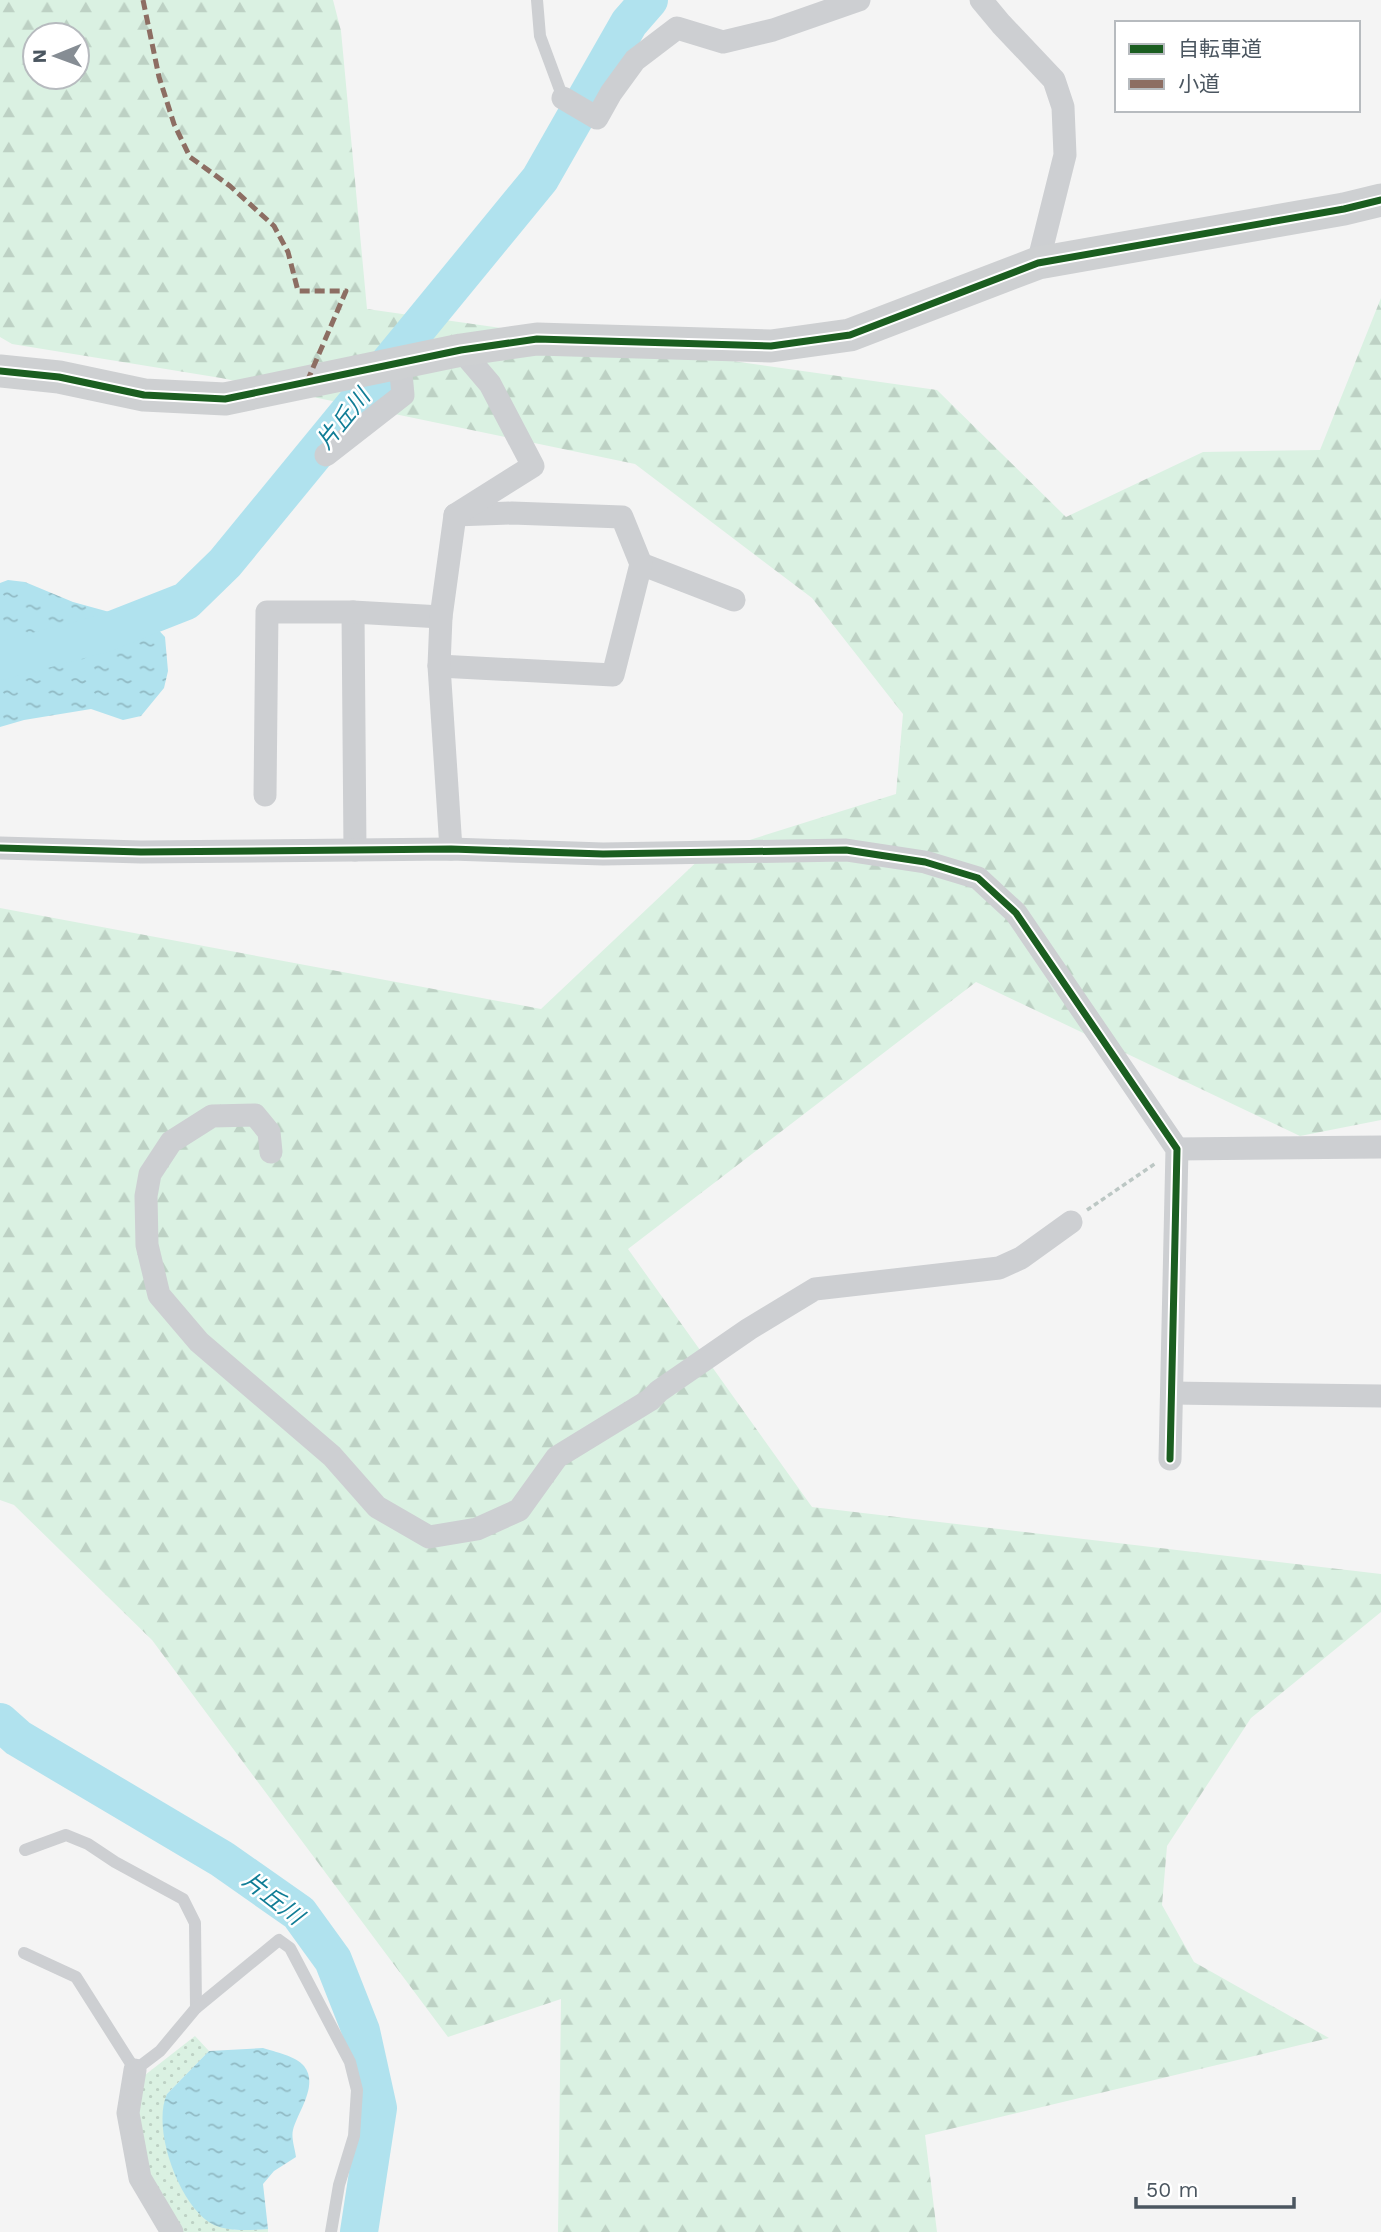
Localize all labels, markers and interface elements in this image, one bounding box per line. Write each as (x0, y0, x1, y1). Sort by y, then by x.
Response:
north arrow (21, 21, 91, 91)
legend (1115, 21, 1360, 112)
text: 自転車道 (1178, 36, 1262, 61)
text: N (28, 49, 51, 64)
text: 小道 (1178, 71, 1220, 96)
water label: 片丘川 (311, 382, 377, 455)
water label: 片丘川 (237, 1867, 311, 1932)
scale bar (1136, 2166, 1294, 2210)
text: 50 m (1146, 2177, 1198, 2202)

